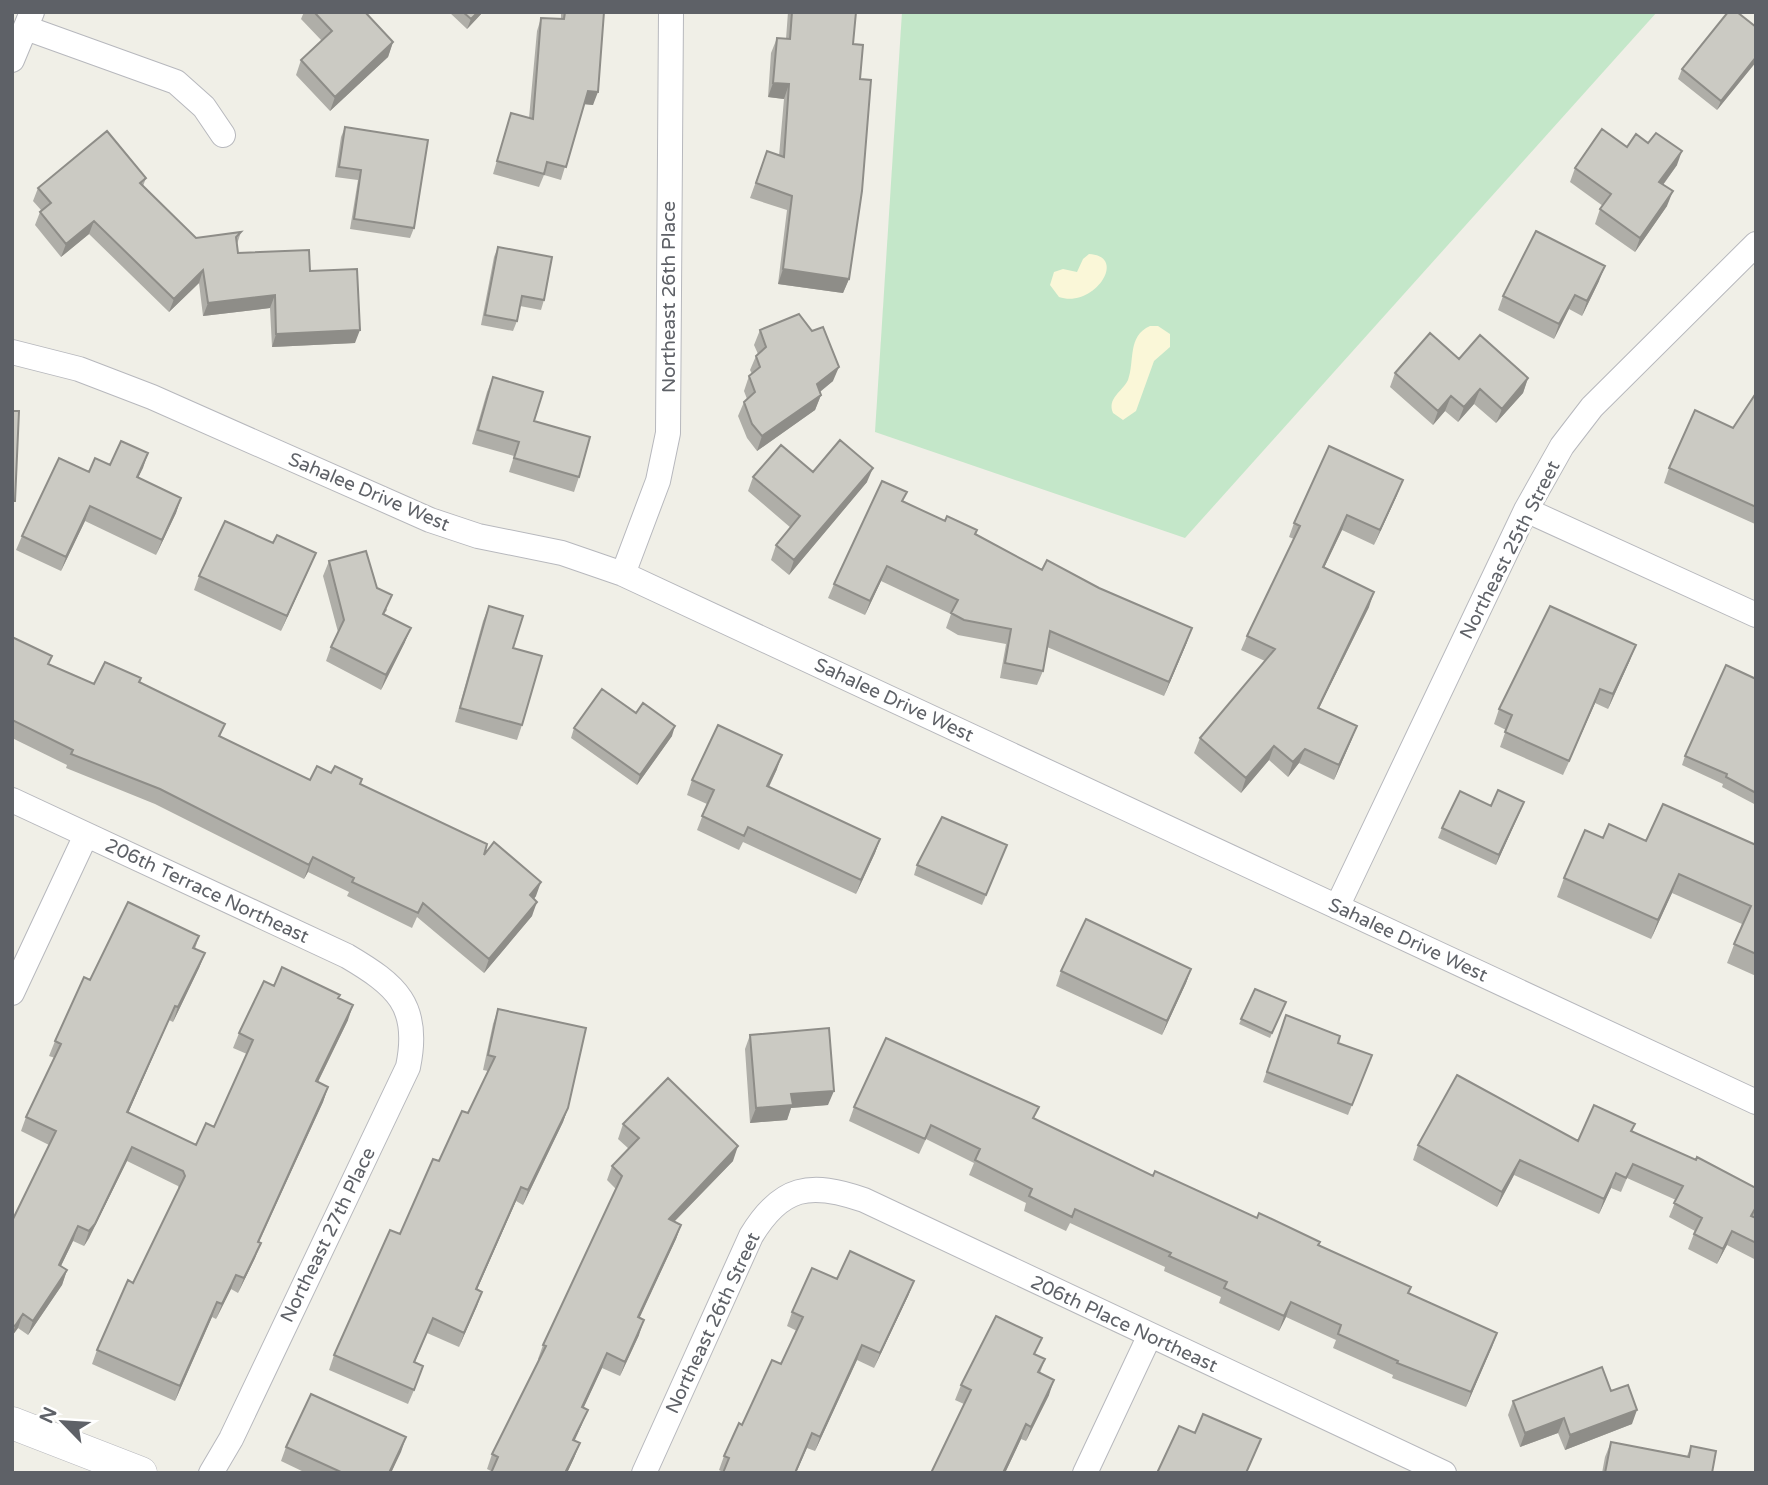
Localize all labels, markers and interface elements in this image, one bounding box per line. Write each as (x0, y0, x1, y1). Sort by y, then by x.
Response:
street label: Northeast 26th Place (658, 201, 680, 393)
street label: Sahalee Drive West (285, 448, 453, 536)
street label: Northeast 25th Street (1455, 457, 1565, 643)
street label: Sahalee Drive West (811, 653, 977, 747)
street label: 206th Terrace Northeast (102, 834, 312, 948)
street label: Sahalee Drive West (1325, 893, 1491, 987)
street label: Northeast 27th Place (276, 1144, 380, 1326)
street label: Northeast 26th Street (661, 1229, 765, 1417)
street label: 206th Place Northeast (1027, 1271, 1221, 1377)
north arrow (28, 1387, 98, 1457)
text: N (35, 1404, 62, 1427)

